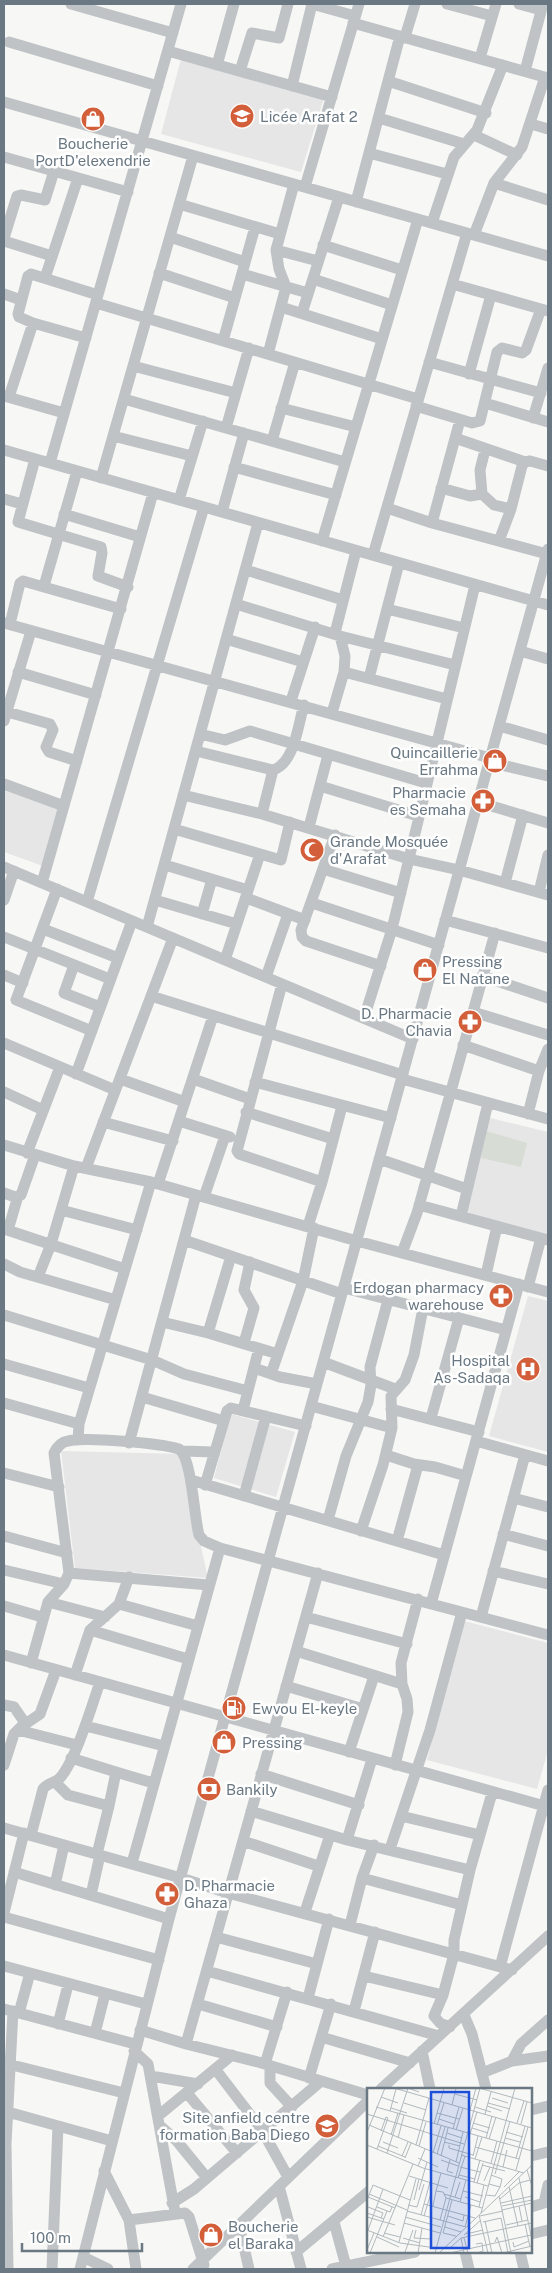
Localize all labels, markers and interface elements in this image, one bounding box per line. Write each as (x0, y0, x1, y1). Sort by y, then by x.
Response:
school or university icon: Licée Arafat 2 (229, 103, 255, 129)
shop icon: Boucherie PortD'elexendrie (80, 106, 106, 132)
place label: Licée Arafat 2 (260, 108, 358, 125)
place label: Boucherie PortD'elexendrie (35, 135, 151, 169)
place label: Quincaillerie Errahma (390, 744, 478, 778)
shop icon: Quincaillerie Errahma (482, 748, 508, 774)
place label: Pharmacie es Semaha (390, 784, 466, 818)
pharmacy icon: Pharmacie es Semaha (470, 788, 496, 814)
place label: Grande Mosquée d'Arafat (330, 833, 448, 867)
mosque icon: Grande Mosquée d'Arafat (299, 837, 325, 863)
place label: Pressing El Natane (442, 953, 510, 987)
shop icon: Pressing El Natane (412, 957, 438, 983)
place label: D. Pharmacie Chavia (361, 1005, 452, 1039)
pharmacy icon: D. Pharmacie Chavia (457, 1009, 483, 1035)
place label: Erdogan pharmacy warehouse (353, 1279, 484, 1313)
pharmacy icon: Erdogan pharmacy warehouse (488, 1283, 514, 1309)
place label: Hospital As-Sadaqa (433, 1352, 510, 1386)
hospital icon: Hospital As-Sadaqa (515, 1356, 541, 1382)
fuel station icon: Ewvou El-keyle (221, 1695, 247, 1721)
place label: Ewvou El-keyle (252, 1700, 357, 1717)
shop icon: Pressing (211, 1729, 237, 1755)
place label: Pressing (242, 1734, 303, 1751)
bank icon: Bankily (196, 1776, 222, 1802)
place label: Bankily (226, 1781, 278, 1798)
place label: D. Pharmacie Ghaza (184, 1877, 275, 1911)
pharmacy icon: D. Pharmacie Ghaza (154, 1881, 180, 1907)
inset map (367, 2088, 532, 2253)
place label: Site anfield centre formation Baba Diego (159, 2109, 310, 2143)
school or university icon: Site anfield centre formation Baba Diego (314, 2113, 340, 2139)
place label: Boucherie el Baraka (228, 2218, 299, 2252)
scale bar (22, 2220, 142, 2252)
shop icon: Boucherie el Baraka (198, 2222, 224, 2248)
text: 100 m (30, 2229, 71, 2246)

